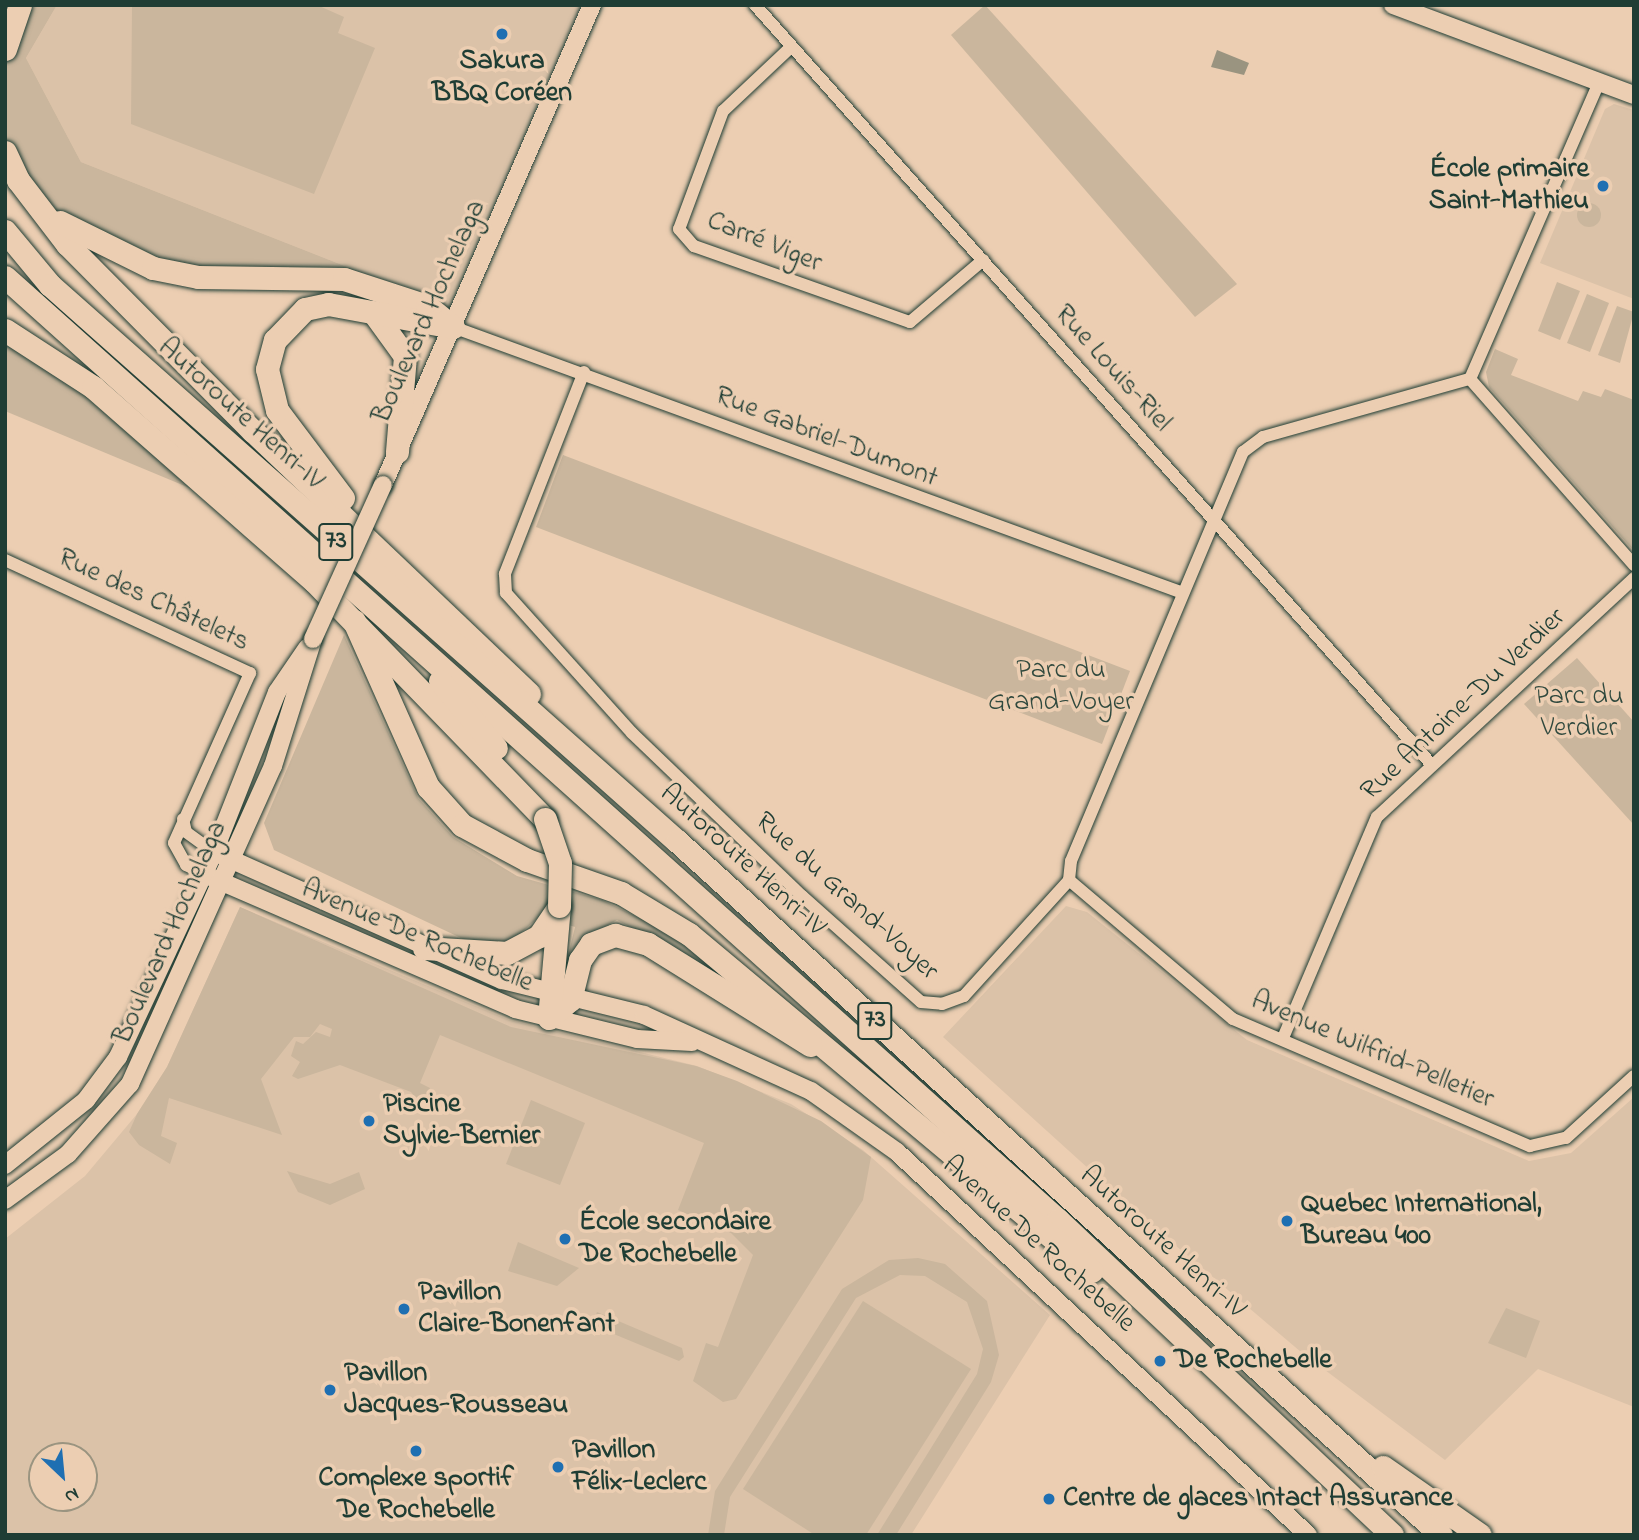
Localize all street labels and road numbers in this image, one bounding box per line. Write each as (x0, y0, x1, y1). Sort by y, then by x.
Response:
street label: Boulevard Hochelaga (366, 195, 494, 429)
street label: Carré Viger (702, 205, 826, 281)
street label: Rue Louis-Riel (1046, 299, 1178, 439)
street label: Autoroute Henri-IV (150, 332, 330, 498)
street label: Rue Gabriel-Dumont (710, 380, 942, 496)
road number: 73 (317, 520, 355, 564)
street label: Rue des Châtelets (52, 542, 254, 660)
street label: Rue Antoine-Du Verdier (1355, 601, 1573, 809)
street label: Autoroute Henri-IV (652, 778, 832, 944)
street label: Rue du Grand-Voyer (747, 806, 945, 988)
street label: Boulevard Hochelaga (107, 816, 235, 1050)
street label: Avenue De Rochebelle (296, 873, 538, 1001)
street label: Avenue Wilfrid-Pelletier (1246, 985, 1498, 1117)
road number: 73 (856, 998, 894, 1044)
street label: Avenue De Rochebelle (934, 1149, 1142, 1341)
street label: Autoroute Henri-IV (1072, 1160, 1252, 1326)

